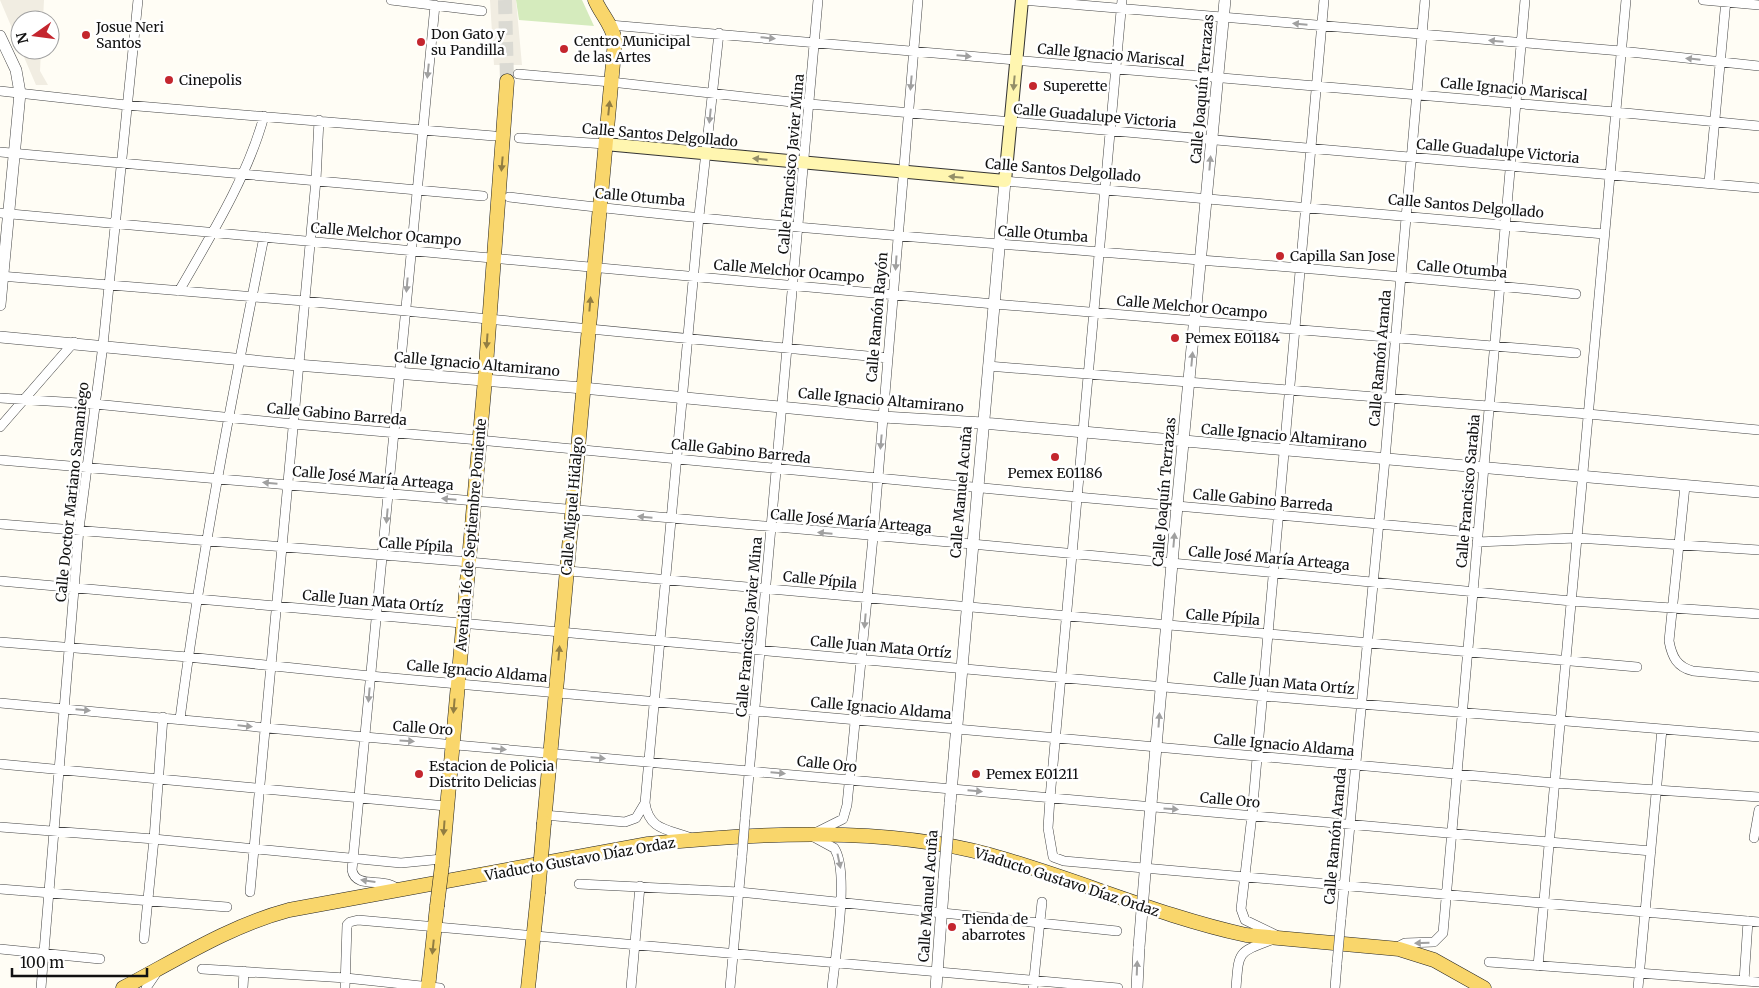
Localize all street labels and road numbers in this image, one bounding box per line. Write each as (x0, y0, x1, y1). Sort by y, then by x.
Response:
street label: Calle Joaquín Terrazas (1187, 13, 1218, 164)
street label: Calle Ignacio Mariscal (1037, 40, 1186, 70)
street label: Calle Francisco Javier Mina (774, 73, 808, 255)
street label: Calle Ignacio Mariscal (1440, 74, 1589, 104)
street label: Calle Guadalupe Victoria (1013, 100, 1178, 132)
street label: Calle Santos Delgollado (581, 119, 739, 151)
street label: Calle Guadalupe Victoria (1416, 135, 1581, 167)
street label: Calle Santos Delgollado (984, 154, 1142, 186)
street label: Calle Otumba (594, 184, 686, 210)
street label: Calle Santos Delgollado (1387, 190, 1545, 222)
street label: Calle Melchor Ocampo (310, 218, 462, 250)
street label: Calle Otumba (997, 222, 1089, 246)
street label: Calle Ramón Rayón (862, 251, 892, 383)
street label: Calle Melchor Ocampo (713, 255, 865, 287)
street label: Calle Otumba (1416, 256, 1508, 282)
street label: Calle Ramón Aranda (1365, 288, 1395, 427)
street label: Calle Melchor Ocampo (1116, 291, 1268, 323)
street label: Calle Ignacio Altamirano (393, 348, 561, 380)
street label: Calle Doctor Mariano Samaniego (51, 381, 93, 603)
street label: Calle Ignacio Altamirano (797, 384, 965, 416)
street label: Calle Gabino Barreda (266, 399, 408, 429)
street label: Calle Francisco Sarabia (1452, 413, 1484, 569)
street label: Calle Joaquín Terrazas (1149, 416, 1180, 567)
street label: Avenida 16 de Septiembre Poniente (452, 418, 490, 653)
street label: Calle Ignacio Altamirano (1200, 420, 1368, 452)
street label: Calle Manuel Acuña (946, 425, 976, 559)
street label: Calle Gabino Barreda (670, 435, 812, 467)
street label: Calle Miguel Hidalgo (557, 436, 587, 576)
street label: Calle José María Arteaga (292, 462, 455, 494)
street label: Calle Gabino Barreda (1192, 485, 1334, 515)
street label: Calle José María Arteaga (770, 505, 933, 537)
street label: Calle Pípila (378, 533, 454, 557)
street label: Calle Francisco Javier Mina (732, 536, 766, 718)
street label: Calle José María Arteaga (1188, 542, 1351, 574)
street label: Calle Pípila (782, 567, 858, 593)
street label: Calle Juan Mata Ortíz (302, 586, 445, 616)
street label: Calle Pípila (1185, 605, 1261, 629)
street label: Calle Juan Mata Ortíz (810, 632, 953, 662)
street label: Calle Ignacio Aldama (406, 656, 549, 686)
street label: Calle Juan Mata Ortíz (1213, 668, 1356, 698)
street label: Calle Ignacio Aldama (810, 693, 953, 723)
street label: Calle Oro (392, 717, 454, 739)
street label: Calle Ignacio Aldama (1213, 730, 1356, 760)
street label: Calle Oro (796, 752, 858, 776)
street label: Calle Ramón Aranda (1320, 766, 1350, 905)
street label: Calle Oro (1199, 788, 1261, 812)
street label: Calle Manuel Acuña (914, 829, 942, 963)
street label: Viaducto Gustavo Díaz Ordaz (482, 833, 677, 885)
street label: Viaducto Gustavo Díaz Ordaz (971, 843, 1162, 921)

